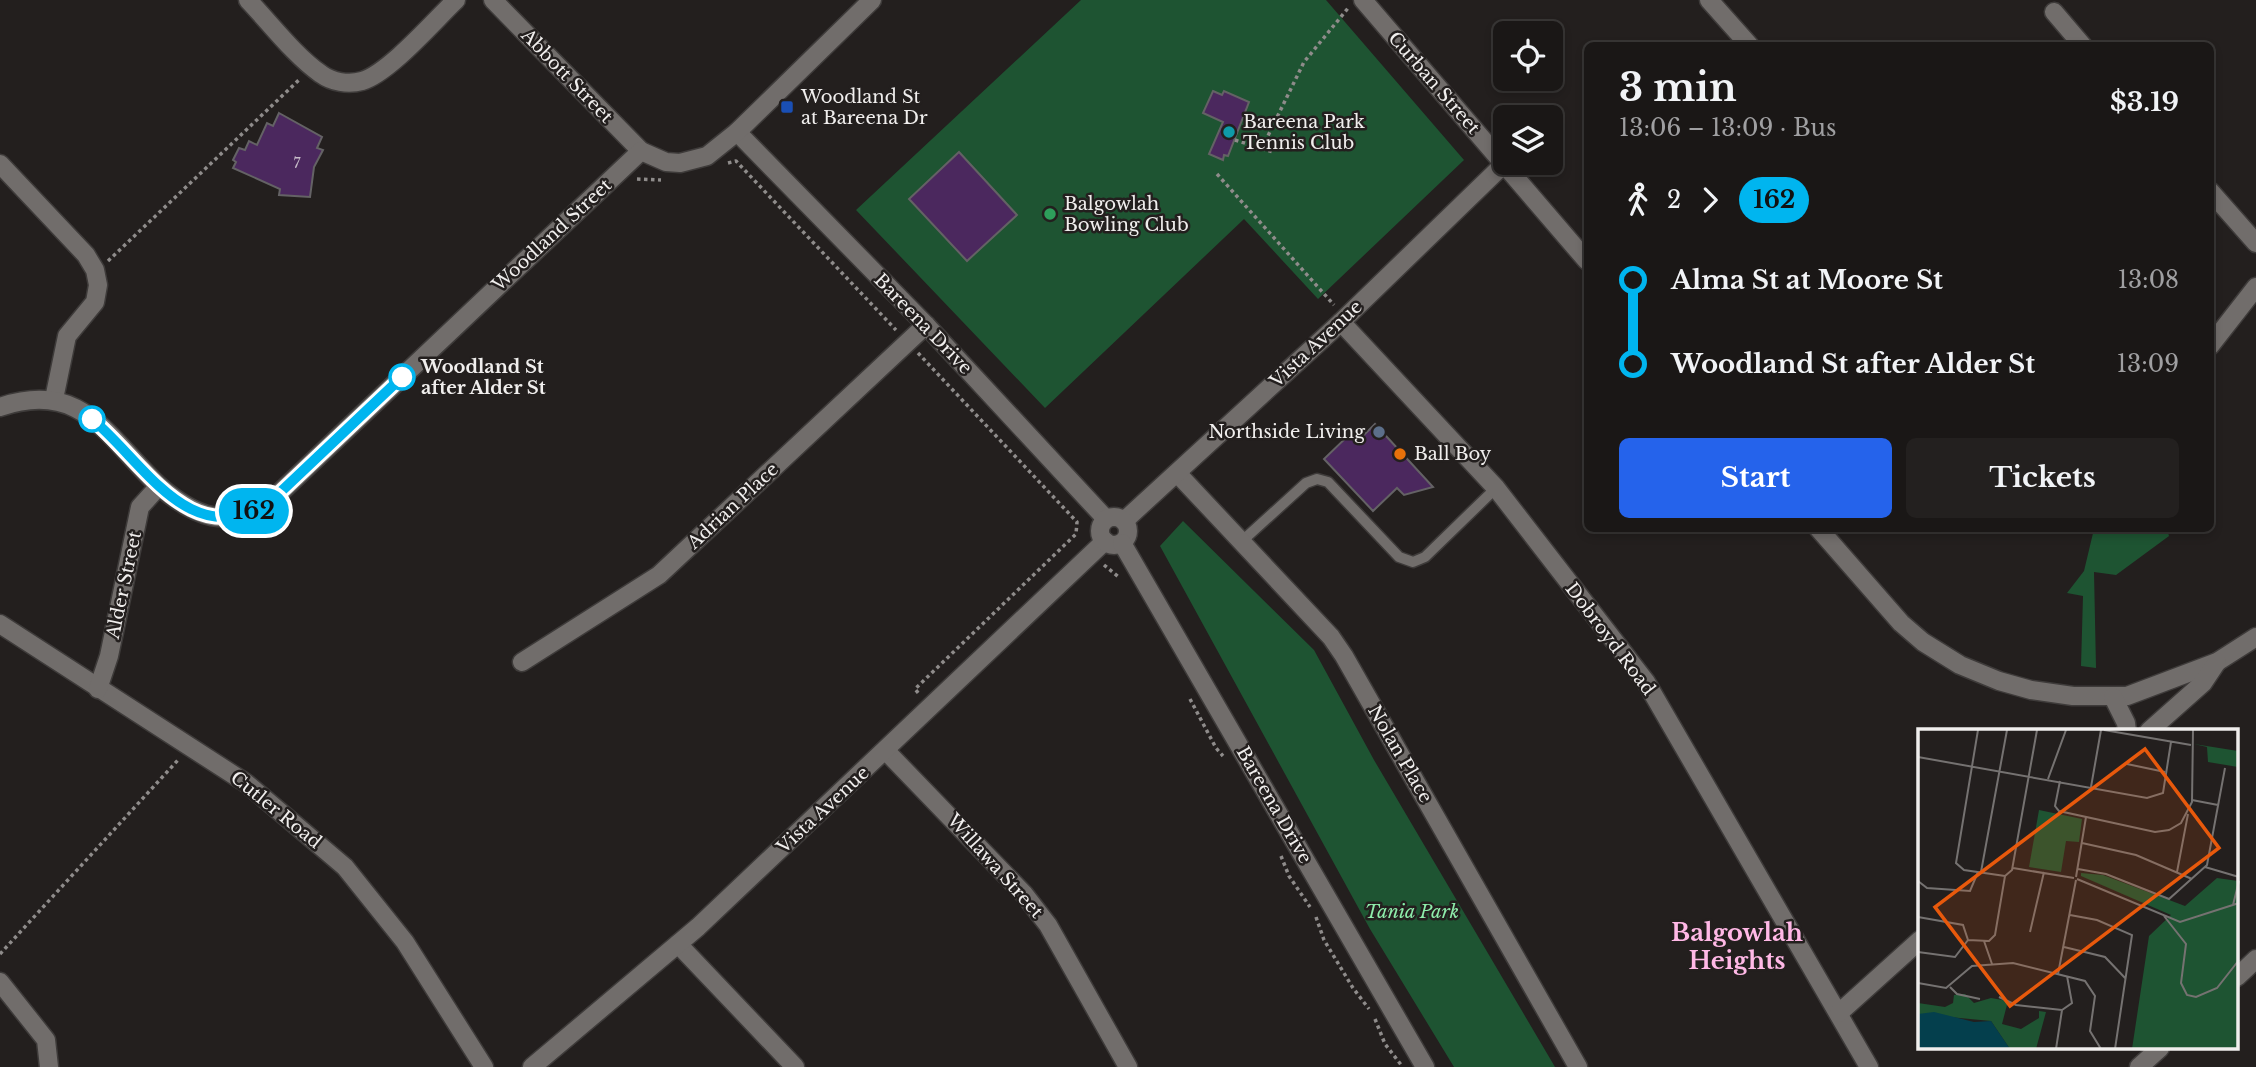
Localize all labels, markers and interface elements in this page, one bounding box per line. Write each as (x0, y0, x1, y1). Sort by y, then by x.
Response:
map controls (1493, 21, 1563, 175)
button: locate (1493, 21, 1563, 91)
street label: Abbott Street (516, 24, 617, 128)
street label: Curban Street (1384, 27, 1485, 139)
text: 3 min (1619, 64, 1737, 111)
place label: Woodland St at Bareena Dr (800, 86, 928, 129)
text: $3.19 (2110, 86, 2179, 118)
marker: Woodland St at Bareena Dr (779, 99, 795, 115)
button: layers (1493, 105, 1563, 175)
place label: Bareena Park Tennis Club (1243, 111, 1365, 154)
text: 13:06 – 13:09 · Bus (1619, 114, 1836, 142)
marker: Bareena Park Tennis Club (1221, 124, 1237, 140)
house number: 7 (293, 154, 301, 172)
street label: Woodland Street (487, 174, 616, 297)
icon: walk (1619, 181, 1657, 219)
icon: forward (1691, 181, 1729, 219)
text: 162 (1753, 185, 1795, 214)
text: 2 (1667, 186, 1681, 214)
place label: Balgowlah Bowling Club (1064, 193, 1189, 236)
marker: Balgowlah Bowling Club (1042, 206, 1058, 222)
text: Alma St at Moore St (1671, 264, 1943, 296)
text: 13:08 (2118, 266, 2179, 294)
street label: Bareena Drive (869, 269, 977, 379)
street label: Vista Avenue (1265, 296, 1367, 393)
text: Woodland St after Alder St (1671, 348, 2035, 380)
text: 13:09 (2117, 350, 2179, 378)
place label: Woodland St after Alder St (420, 356, 546, 399)
marker: Woodland St after Alder St (389, 364, 415, 390)
unlabelled marker (79, 406, 105, 432)
place label: Northside Living (1208, 421, 1365, 443)
marker: Northside Living (1371, 424, 1387, 440)
button: Start (1619, 438, 1892, 518)
button: Tickets (1906, 438, 2179, 518)
place label: Ball Boy (1414, 443, 1492, 465)
marker: Ball Boy (1392, 446, 1408, 462)
street label: Adrian Place (682, 458, 783, 554)
line badge: 162 (214, 488, 294, 534)
text: 162 (233, 496, 275, 525)
street label: Alder Street (102, 529, 146, 642)
street label: Dobroyd Road (1560, 578, 1660, 700)
street label: Nolan Place (1363, 701, 1437, 807)
inset map (1918, 729, 2238, 1050)
street label: Bareena Drive (1232, 743, 1316, 867)
street label: Vista Avenue (772, 762, 874, 859)
street label: Cutler Road (226, 767, 326, 853)
street label: Willawa Street (942, 809, 1048, 923)
park label: Tania Park (1365, 901, 1459, 923)
district label: Balgowlah Heights (1671, 918, 1803, 975)

